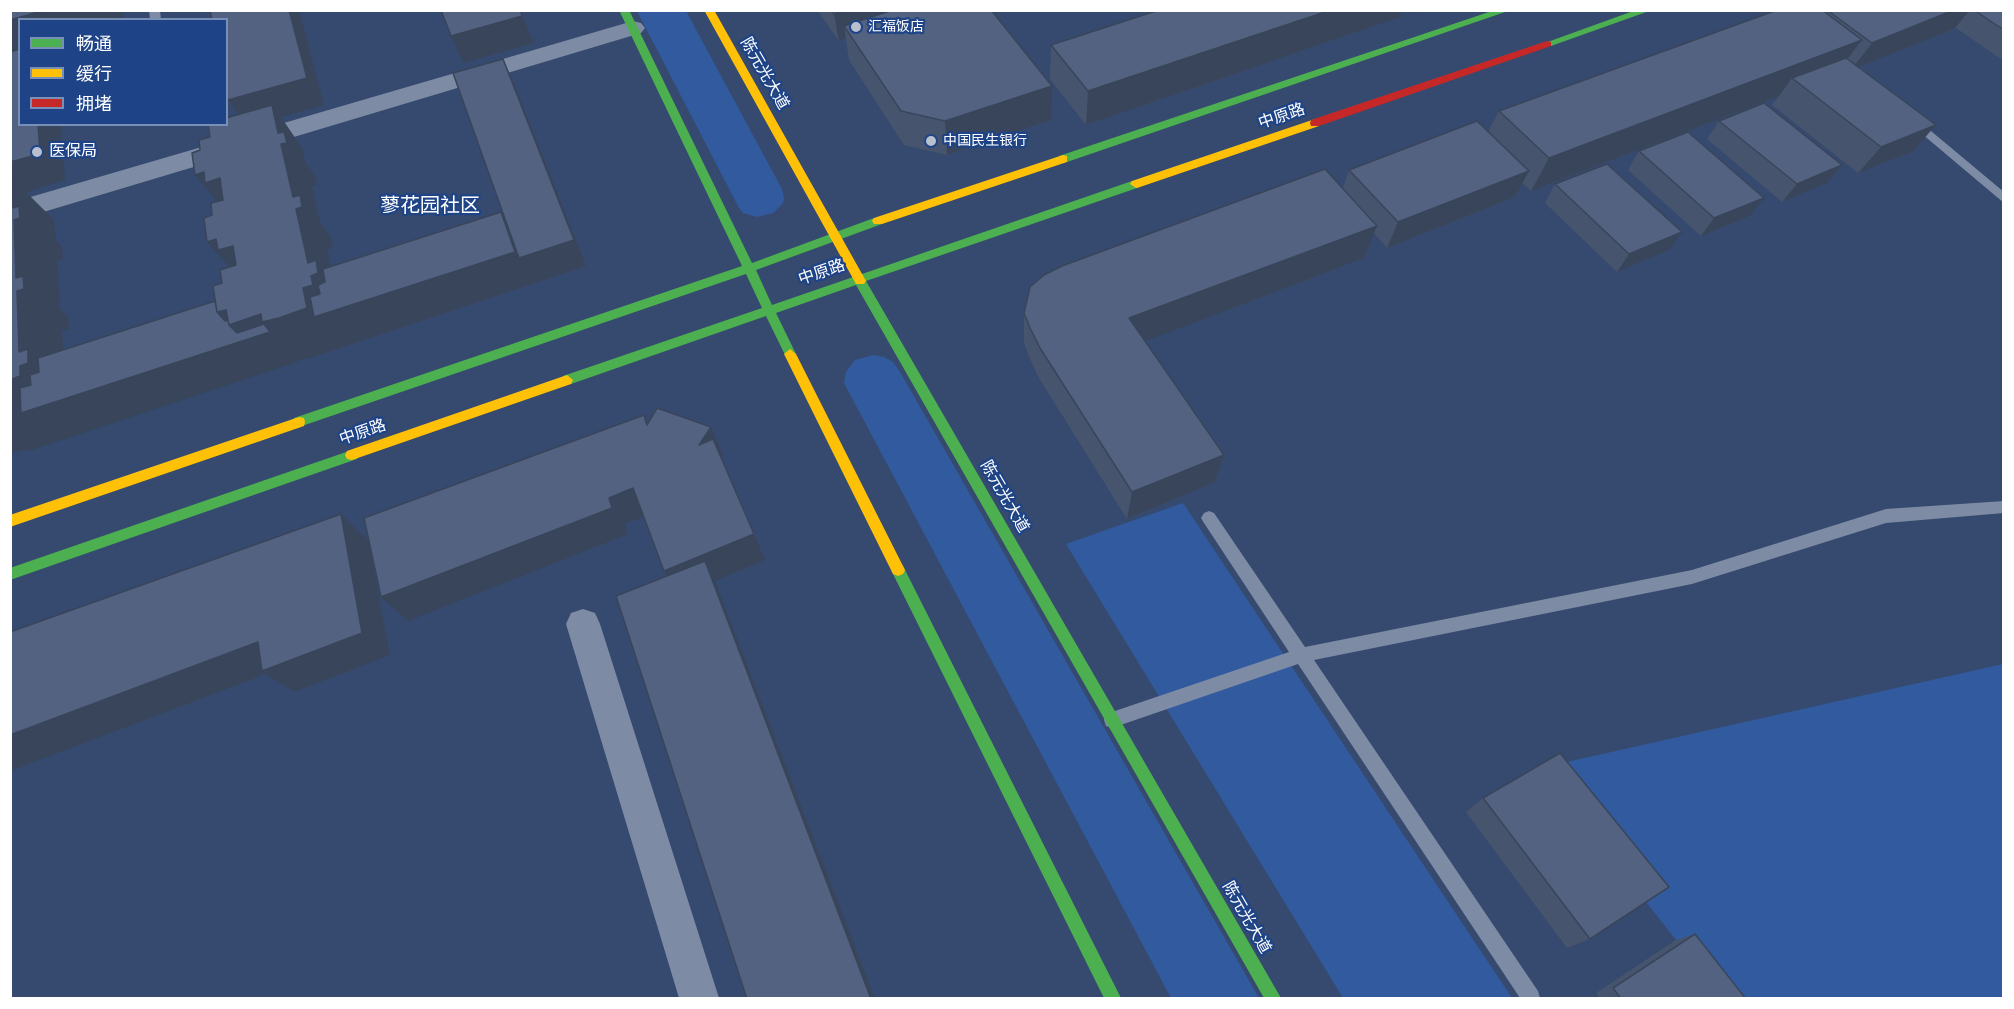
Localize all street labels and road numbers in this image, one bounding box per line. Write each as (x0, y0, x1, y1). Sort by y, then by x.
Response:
street label: 陈元光大道 (736, 35, 792, 113)
street label: 中原路 (1256, 100, 1308, 134)
street label: 中原路 (796, 256, 848, 290)
street label: 中原路 (337, 416, 389, 450)
street label: 陈元光大道 (976, 458, 1032, 536)
street label: 陈元光大道 (1218, 879, 1274, 957)

